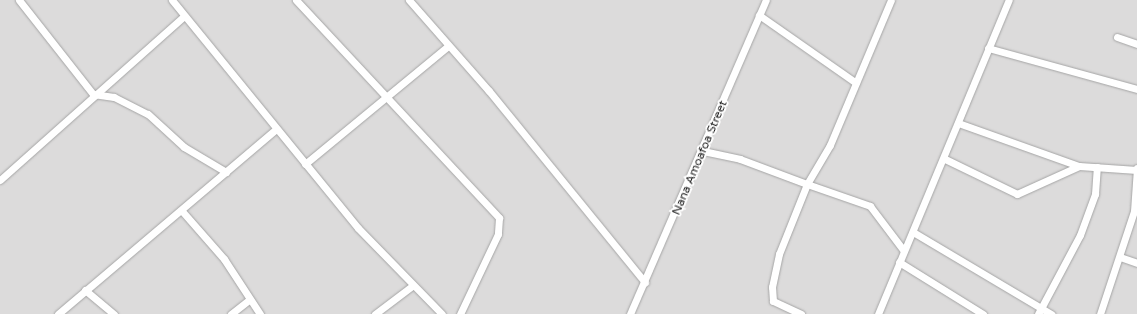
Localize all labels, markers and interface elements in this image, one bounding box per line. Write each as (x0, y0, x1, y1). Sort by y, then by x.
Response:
street label: Nana Amoafoa Street (669, 99, 731, 217)

